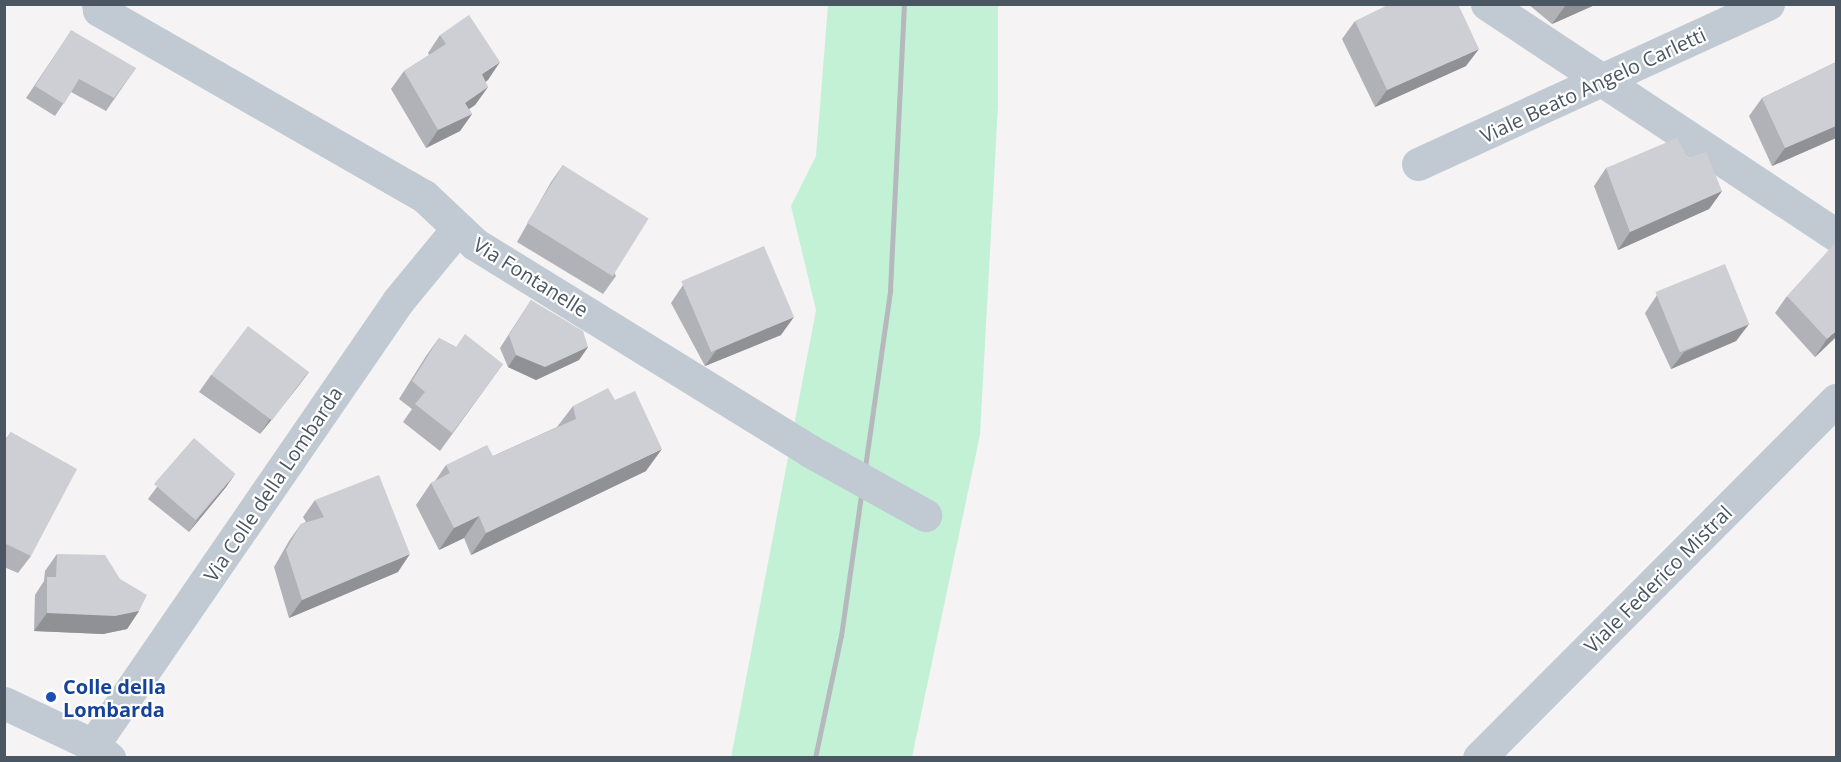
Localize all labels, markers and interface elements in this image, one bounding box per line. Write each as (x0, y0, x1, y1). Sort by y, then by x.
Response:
street label: Viale Beato Angelo Carletti (1476, 22, 1710, 148)
street label: Via Fontanelle (469, 232, 593, 322)
street label: Via Colle della Lombarda (199, 382, 347, 586)
street label: Viale Federico Mistral (1579, 500, 1737, 658)
place label: Colle della Lombarda (63, 674, 166, 721)
marker: Colle della Lombarda (44, 690, 58, 704)

